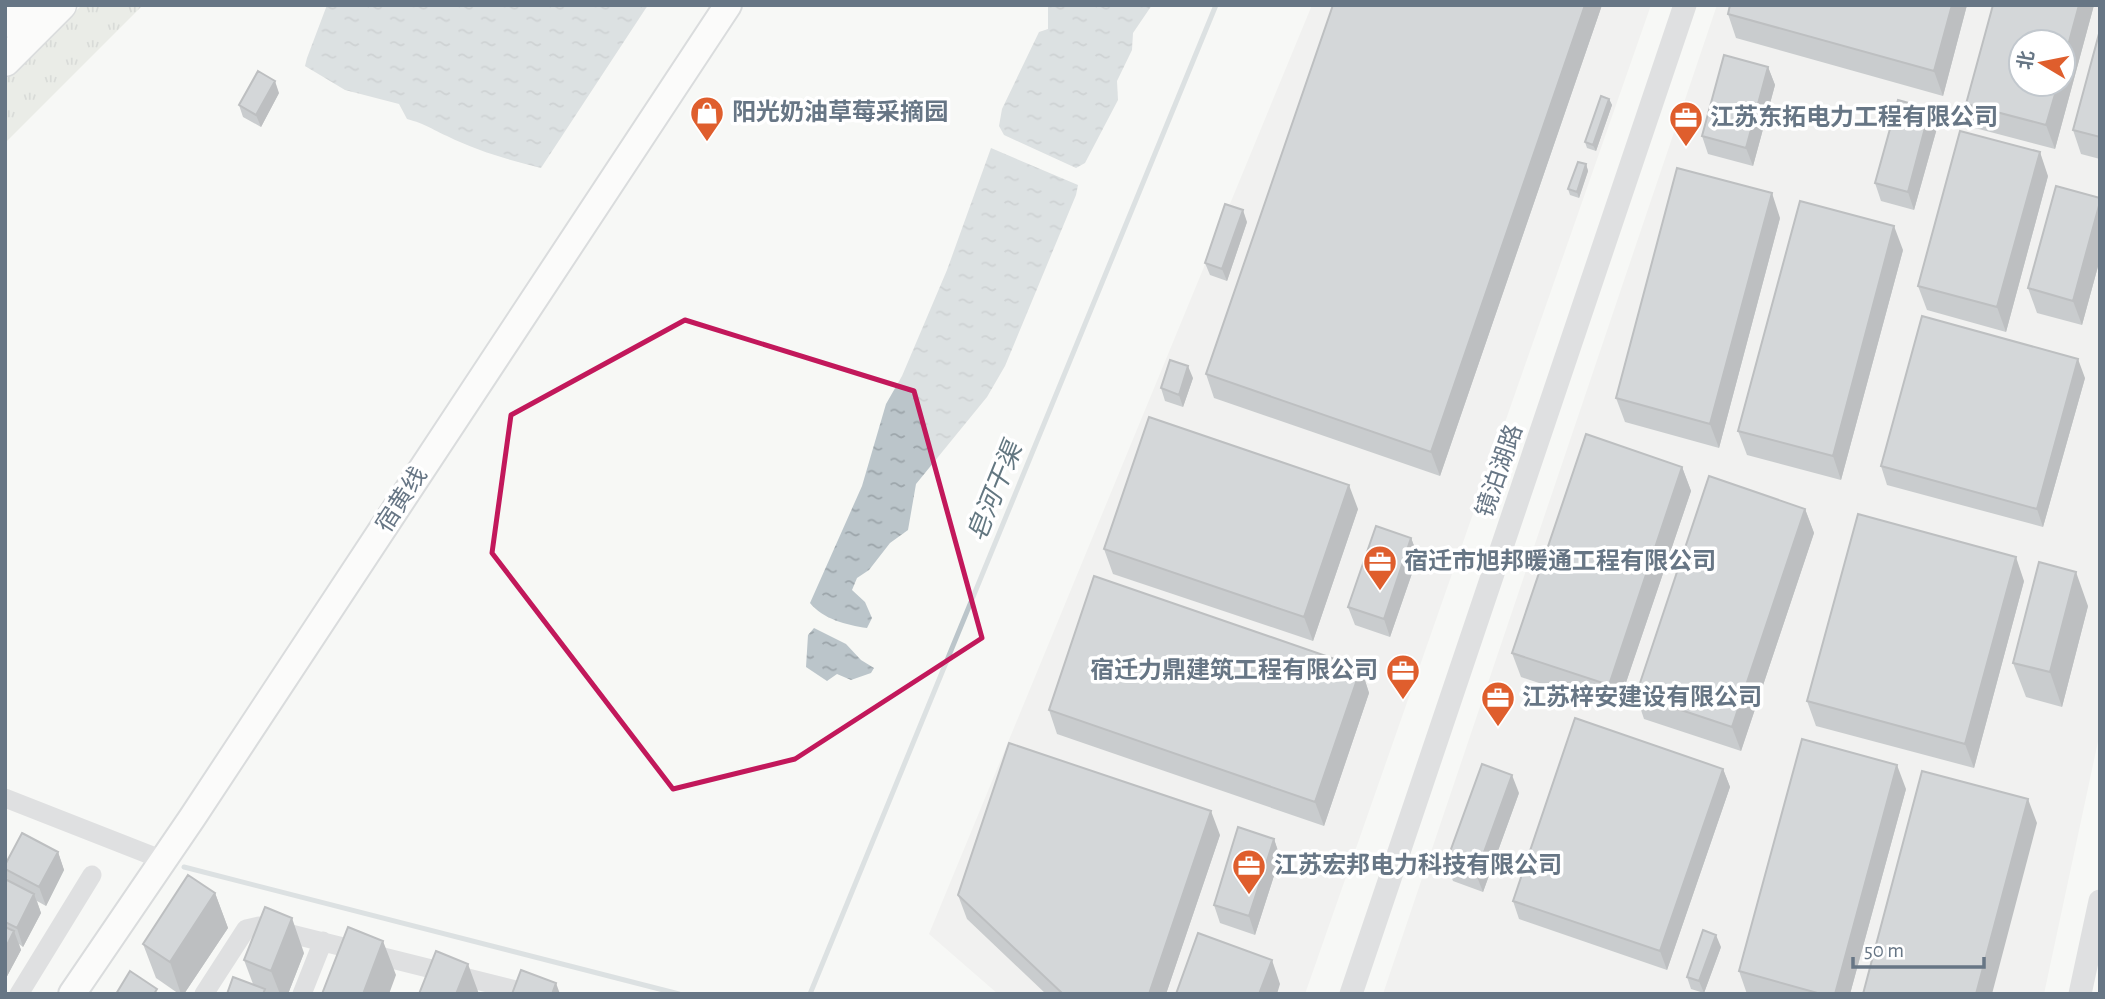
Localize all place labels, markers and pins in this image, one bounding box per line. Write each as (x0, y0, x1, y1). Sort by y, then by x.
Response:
shop icon: 阳光奶油草莓采摘园 (688, 94, 726, 143)
place label: 阳光奶油草莓采摘园 (732, 99, 948, 125)
office icon: 江苏东拓电力工程有限公司 (1667, 99, 1705, 148)
place label: 江苏东拓电力工程有限公司 (1710, 104, 1998, 130)
office icon: 宿迁市旭邦暖通工程有限公司 (1361, 543, 1399, 592)
place label: 宿迁市旭邦暖通工程有限公司 (1404, 548, 1716, 574)
office icon: 宿迁力鼎建筑工程有限公司 (1384, 652, 1422, 701)
place label: 宿迁力鼎建筑工程有限公司 (1090, 657, 1378, 683)
office icon: 江苏梓安建设有限公司 (1479, 679, 1517, 728)
place label: 江苏梓安建设有限公司 (1522, 684, 1762, 710)
office icon: 江苏宏邦电力科技有限公司 (1230, 847, 1268, 896)
place label: 江苏宏邦电力科技有限公司 (1274, 852, 1562, 878)

